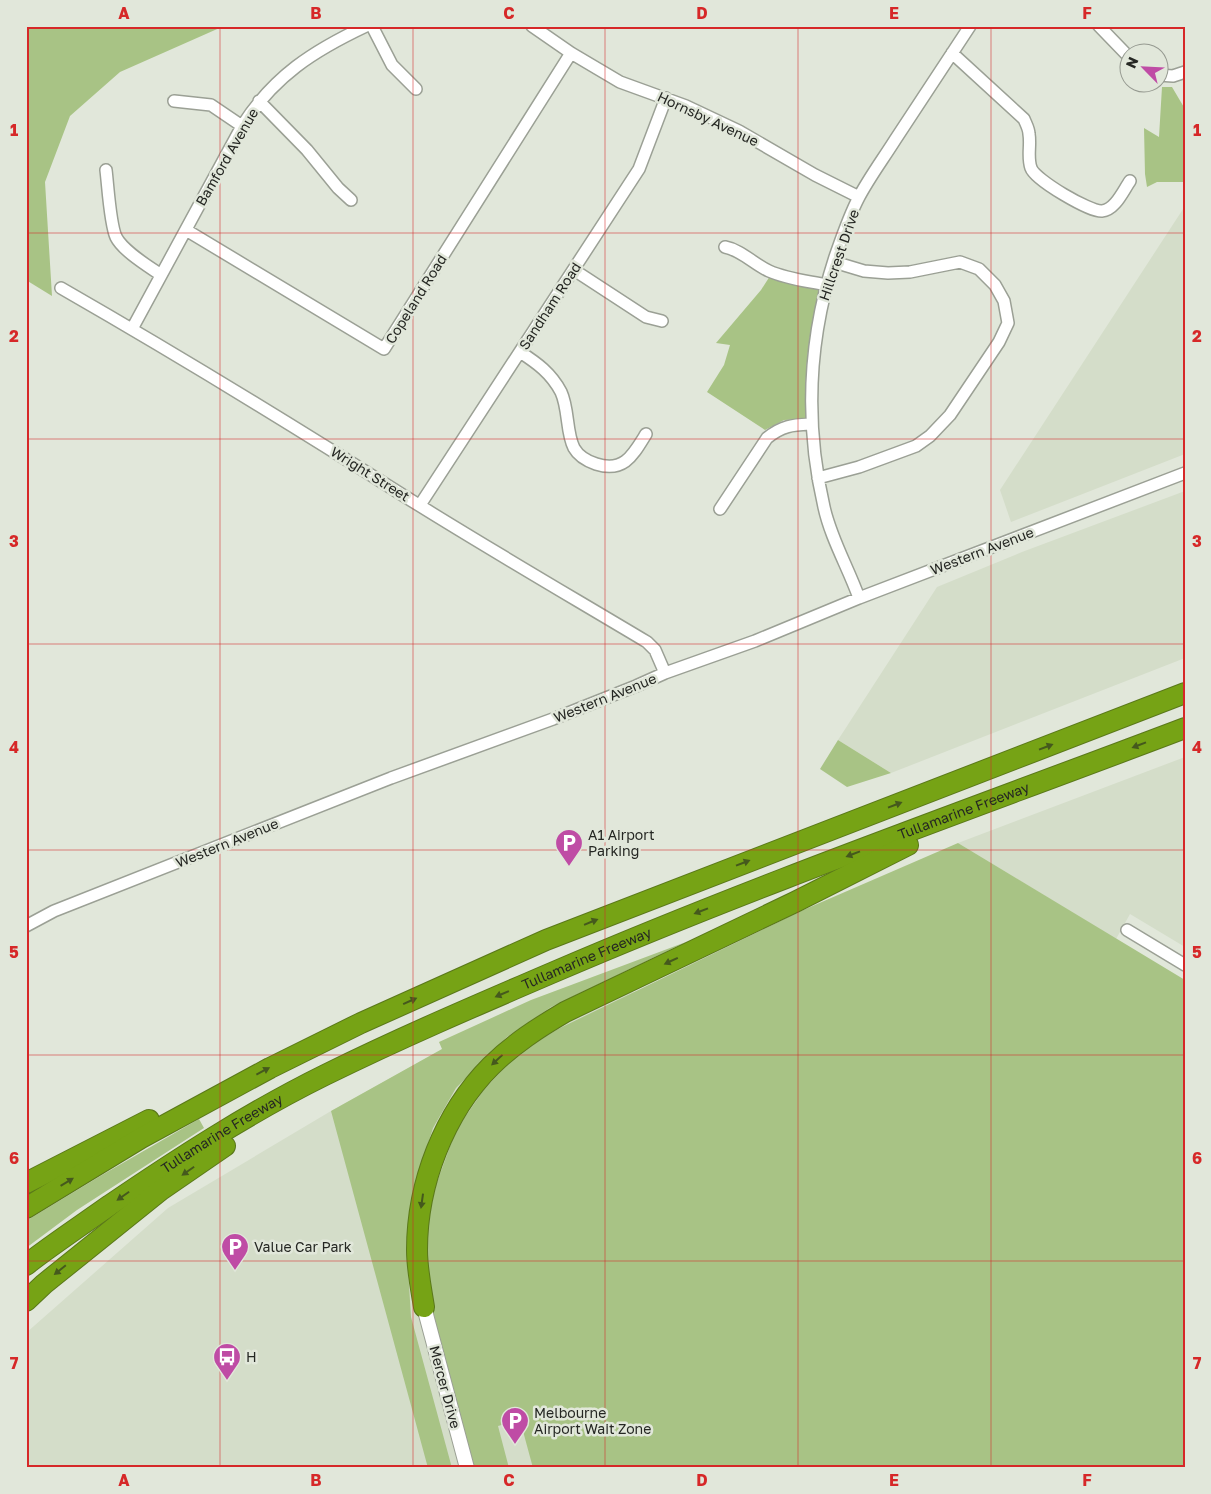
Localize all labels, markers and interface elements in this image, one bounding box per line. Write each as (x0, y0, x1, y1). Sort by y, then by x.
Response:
text: A (118, 3, 130, 23)
text: B (310, 3, 322, 23)
text: C (503, 3, 515, 23)
text: D (696, 3, 708, 23)
text: E (889, 3, 899, 23)
text: F (1082, 3, 1092, 23)
north arrow (1118, 42, 1168, 92)
text: N (1122, 54, 1142, 71)
street label: Hornsby Avenue (655, 88, 761, 149)
street label: Bamford Avenue (192, 105, 261, 209)
text: 1 (10, 120, 18, 140)
text: 1 (1193, 120, 1201, 140)
street label: Hillcrest Drive (815, 207, 862, 303)
street label: Copeland Road (381, 251, 450, 347)
street label: Sandham Road (515, 259, 584, 353)
text: 2 (9, 326, 19, 346)
text: 2 (1192, 326, 1202, 346)
street label: Wright Street (328, 443, 413, 505)
street label: Western Avenue (928, 523, 1036, 578)
text: 3 (9, 531, 19, 551)
text: 3 (1192, 531, 1202, 551)
street label: Western Avenue (551, 669, 659, 726)
text: 4 (9, 737, 19, 757)
text: 4 (1192, 737, 1202, 757)
one-way arrow (1131, 741, 1146, 749)
one-way arrow (1039, 743, 1054, 751)
street label: Tullamarine Freeway (895, 778, 1032, 843)
one-way arrow (887, 801, 902, 808)
street label: Western Avenue (173, 814, 281, 871)
place label: A1 Airport Parking (588, 826, 655, 859)
parking icon: A1 Airport Parking (554, 828, 584, 867)
one-way arrow (845, 850, 860, 858)
one-way arrow (736, 859, 750, 867)
one-way arrow (693, 907, 708, 915)
one-way arrow (584, 918, 599, 926)
street label: Tullamarine Freeway (519, 923, 654, 993)
text: 5 (9, 942, 19, 962)
text: 5 (1192, 942, 1202, 962)
one-way arrow (664, 956, 679, 965)
one-way arrow (495, 990, 510, 998)
one-way arrow (403, 996, 417, 1004)
one-way arrow (491, 1054, 503, 1066)
one-way arrow (256, 1067, 271, 1075)
street label: Tullamarine Freeway (158, 1090, 285, 1176)
text: 6 (9, 1148, 19, 1168)
text: 6 (1192, 1148, 1202, 1168)
one-way arrow (182, 1166, 195, 1176)
one-way arrow (61, 1177, 74, 1186)
one-way arrow (117, 1191, 130, 1201)
one-way arrow (418, 1194, 426, 1210)
parking icon: Value Car Park (220, 1232, 250, 1271)
place label: Value Car Park (254, 1238, 352, 1255)
one-way arrow (54, 1265, 67, 1276)
bus stop icon: H (212, 1342, 242, 1381)
street label: Mercer Drive (426, 1344, 465, 1430)
place label: H (246, 1348, 257, 1365)
text: 7 (10, 1353, 19, 1373)
text: 7 (1193, 1353, 1202, 1373)
place label: Melbourne Airport Wait Zone (534, 1404, 651, 1437)
parking icon: Melbourne Airport Wait Zone (500, 1406, 530, 1445)
text: A (118, 1470, 130, 1490)
text: B (310, 1470, 322, 1490)
text: C (503, 1470, 515, 1490)
text: D (696, 1470, 708, 1490)
text: E (889, 1470, 899, 1490)
text: F (1082, 1470, 1092, 1490)

